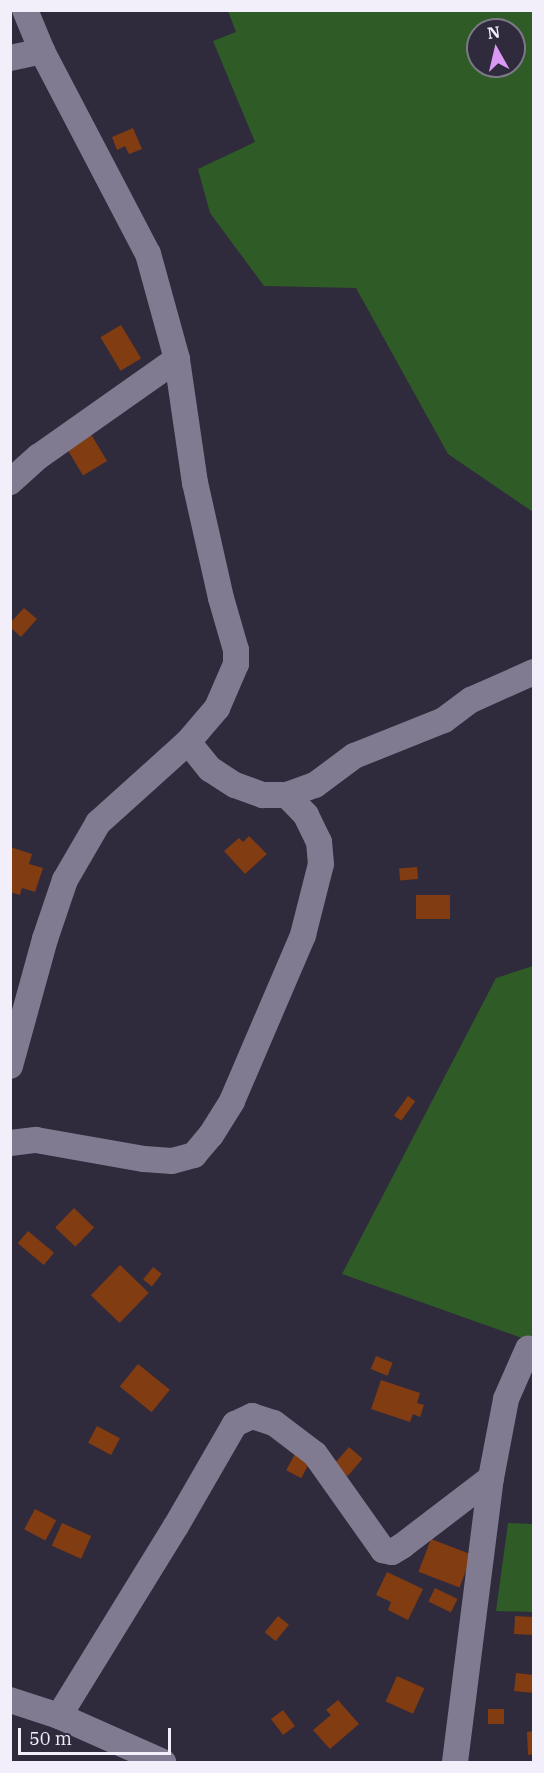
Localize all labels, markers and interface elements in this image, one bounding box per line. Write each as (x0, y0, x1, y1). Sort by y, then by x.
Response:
north arrow (466, 18, 526, 78)
text: N (486, 21, 501, 43)
scale bar (21, 1716, 174, 1754)
text: 50 m (29, 1727, 72, 1750)

